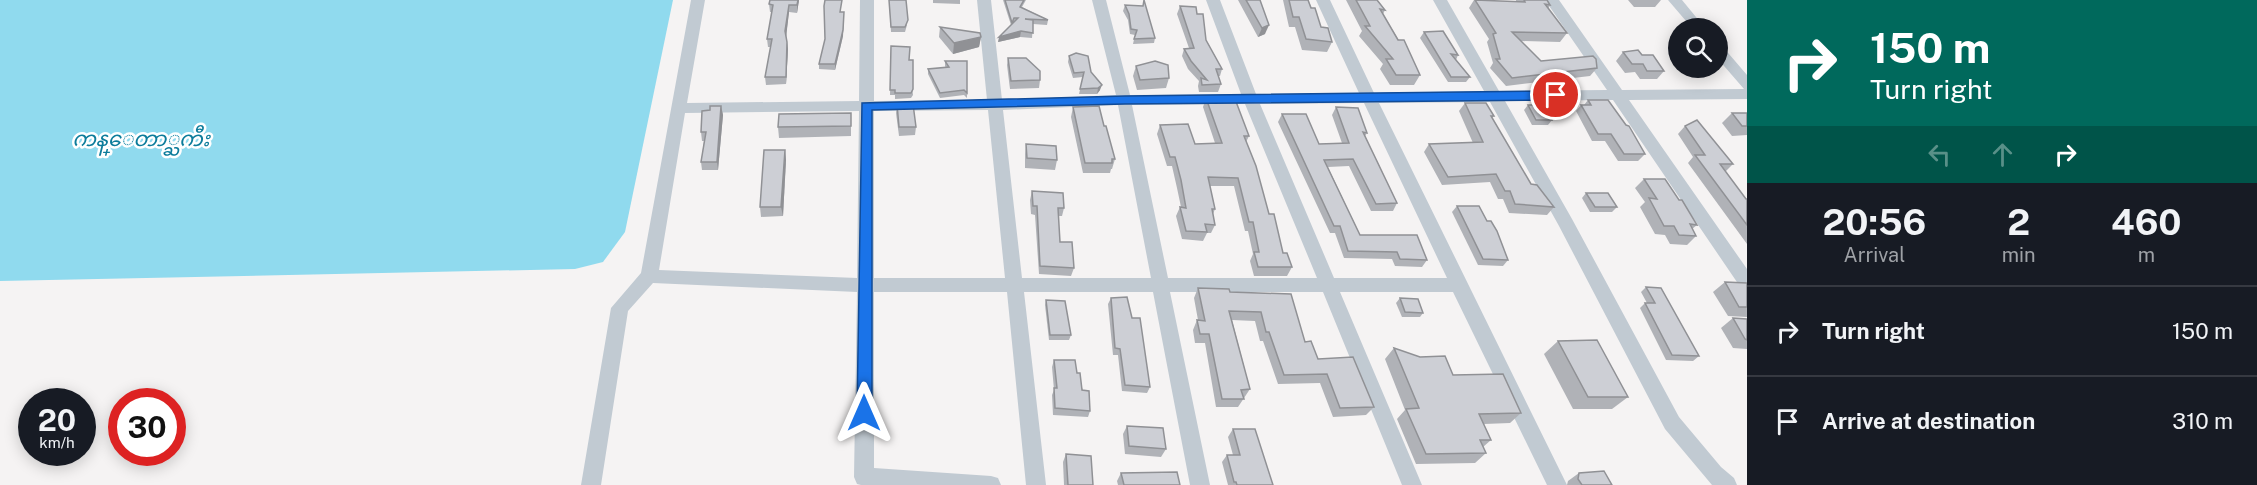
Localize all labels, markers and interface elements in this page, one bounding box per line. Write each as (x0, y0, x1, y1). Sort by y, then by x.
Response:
map controls (1668, 18, 1728, 78)
button: search (1668, 18, 1728, 78)
text: 150 m (1870, 23, 1990, 72)
icon: right (1771, 24, 1849, 102)
pin (1530, 69, 1581, 120)
text: Turn right (1870, 73, 1993, 105)
icon: arrive (1539, 78, 1572, 111)
water label: ကန္ေတာ္ႀကီး (72, 124, 211, 156)
icon: left (1923, 138, 1956, 171)
icon: ahead (1986, 138, 2019, 171)
icon: right (2049, 138, 2082, 171)
text: 20:56 (1822, 201, 1926, 243)
text: 2 (2007, 201, 2030, 243)
text: 460 (2111, 201, 2182, 243)
text: Arrival (1843, 243, 1905, 267)
text: min (2002, 243, 2036, 267)
text: m (2138, 243, 2155, 267)
icon: right (1771, 315, 1804, 348)
text: Turn right (1822, 318, 1925, 344)
text: 150 m (2172, 318, 2233, 344)
position arrow (832, 381, 896, 445)
speed limit sign: 30 (108, 388, 186, 466)
text: 20 (38, 402, 76, 438)
icon: arrive (1771, 405, 1804, 438)
text: Arrive at destination (1822, 408, 2035, 434)
text: 310 m (2172, 408, 2233, 434)
text: km/h (39, 434, 75, 451)

